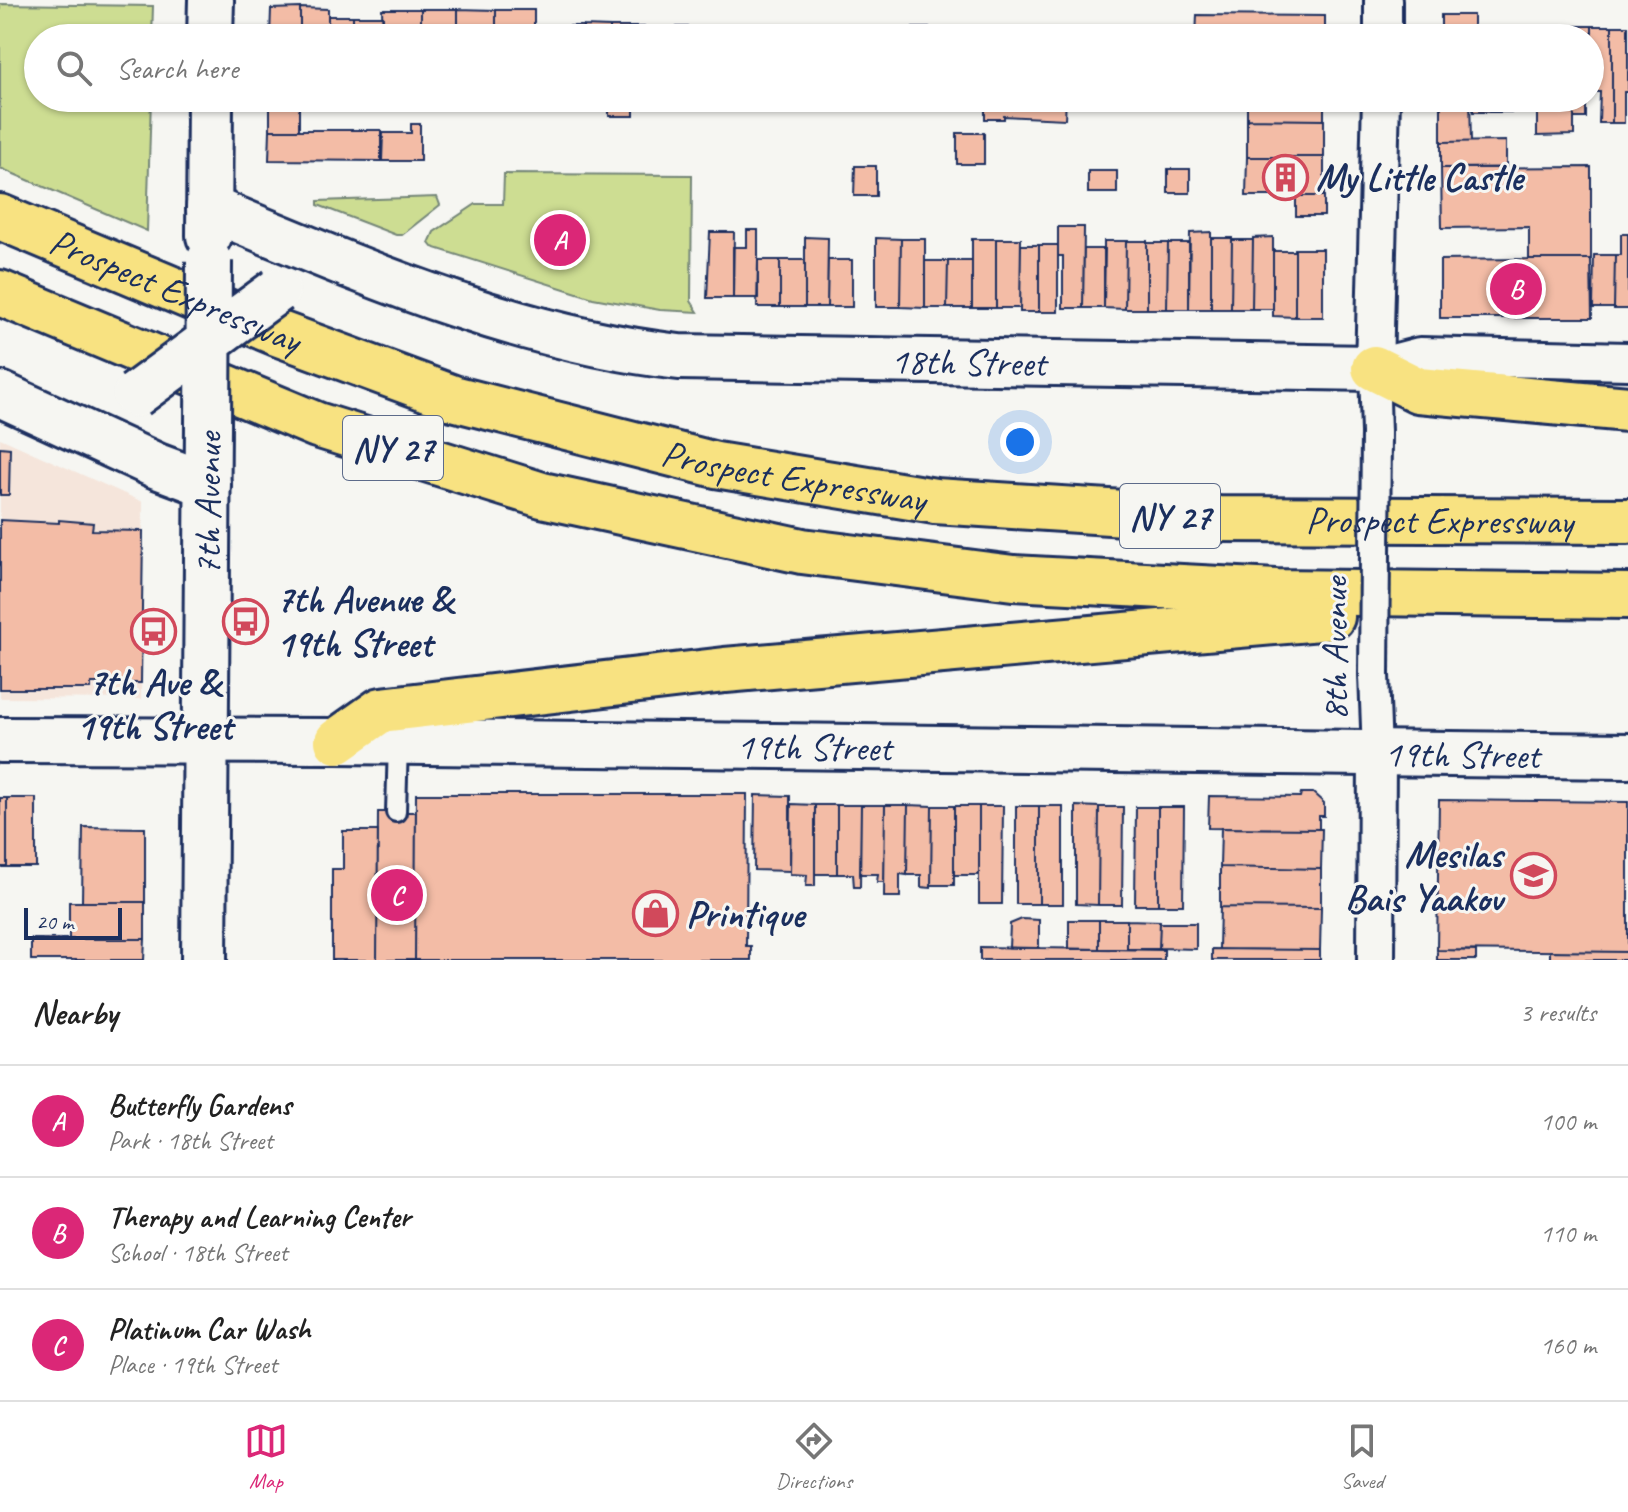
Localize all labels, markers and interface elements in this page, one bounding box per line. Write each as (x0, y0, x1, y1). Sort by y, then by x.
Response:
search box (24, 24, 1604, 112)
icon: search (52, 46, 96, 90)
text: Search here (116, 49, 238, 87)
building icon: My Little Castle (1261, 153, 1309, 201)
place label: My Little Castle (1316, 154, 1526, 201)
pin: A (534, 210, 586, 270)
street label: Prospect Expressway (43, 218, 310, 365)
pin: B (1490, 259, 1542, 319)
street label: 18th Street (890, 337, 1050, 387)
road number: NY 27 (343, 416, 443, 480)
your location (1000, 422, 1040, 462)
street label: 7th Avenue (184, 429, 232, 576)
street label: Prospect Expressway (657, 429, 932, 524)
road number: NY 27 (1120, 484, 1220, 548)
street label: Prospect Expressway (1305, 496, 1576, 545)
street label: 8th Avenue (1311, 575, 1358, 721)
place label: 7th Avenue & 19th Street (276, 576, 456, 667)
bus stop icon: 7th Avenue & 19th Street (221, 597, 269, 645)
bus stop icon: 7th Ave & 19th Street (130, 607, 178, 655)
place label: 7th Ave & 19th Street (76, 659, 236, 750)
street label: 19th Street (736, 723, 895, 771)
street label: 19th Street (1384, 730, 1543, 779)
place label: Mesilas Bais Yaakov (1345, 831, 1506, 922)
school or university icon: Mesilas Bais Yaakov (1509, 852, 1557, 900)
pin: C (371, 865, 423, 925)
shop icon: Printique (631, 890, 679, 938)
place label: Printique (686, 891, 807, 938)
scale bar (24, 904, 122, 940)
text: 20 m (36, 908, 73, 936)
text: Nearby (32, 991, 118, 1034)
text: 3 results (1520, 996, 1596, 1029)
text: Butterfly Gardens (108, 1086, 291, 1124)
text: A (51, 1105, 65, 1138)
text: 100 m (1540, 1105, 1596, 1138)
text: Park · 18th Street (108, 1124, 273, 1157)
text: Therapy and Learning Center (108, 1198, 411, 1236)
text: B (51, 1217, 65, 1250)
text: 110 m (1540, 1217, 1596, 1250)
text: School · 18th Street (108, 1236, 288, 1269)
text: Platinum Car Wash (108, 1310, 310, 1348)
text: C (52, 1329, 64, 1362)
text: 160 m (1540, 1329, 1596, 1362)
text: Place · 19th Street (108, 1348, 277, 1381)
tab: Map (244, 1419, 288, 1495)
tab: Directions (776, 1419, 852, 1495)
tab: Saved (1340, 1419, 1384, 1495)

